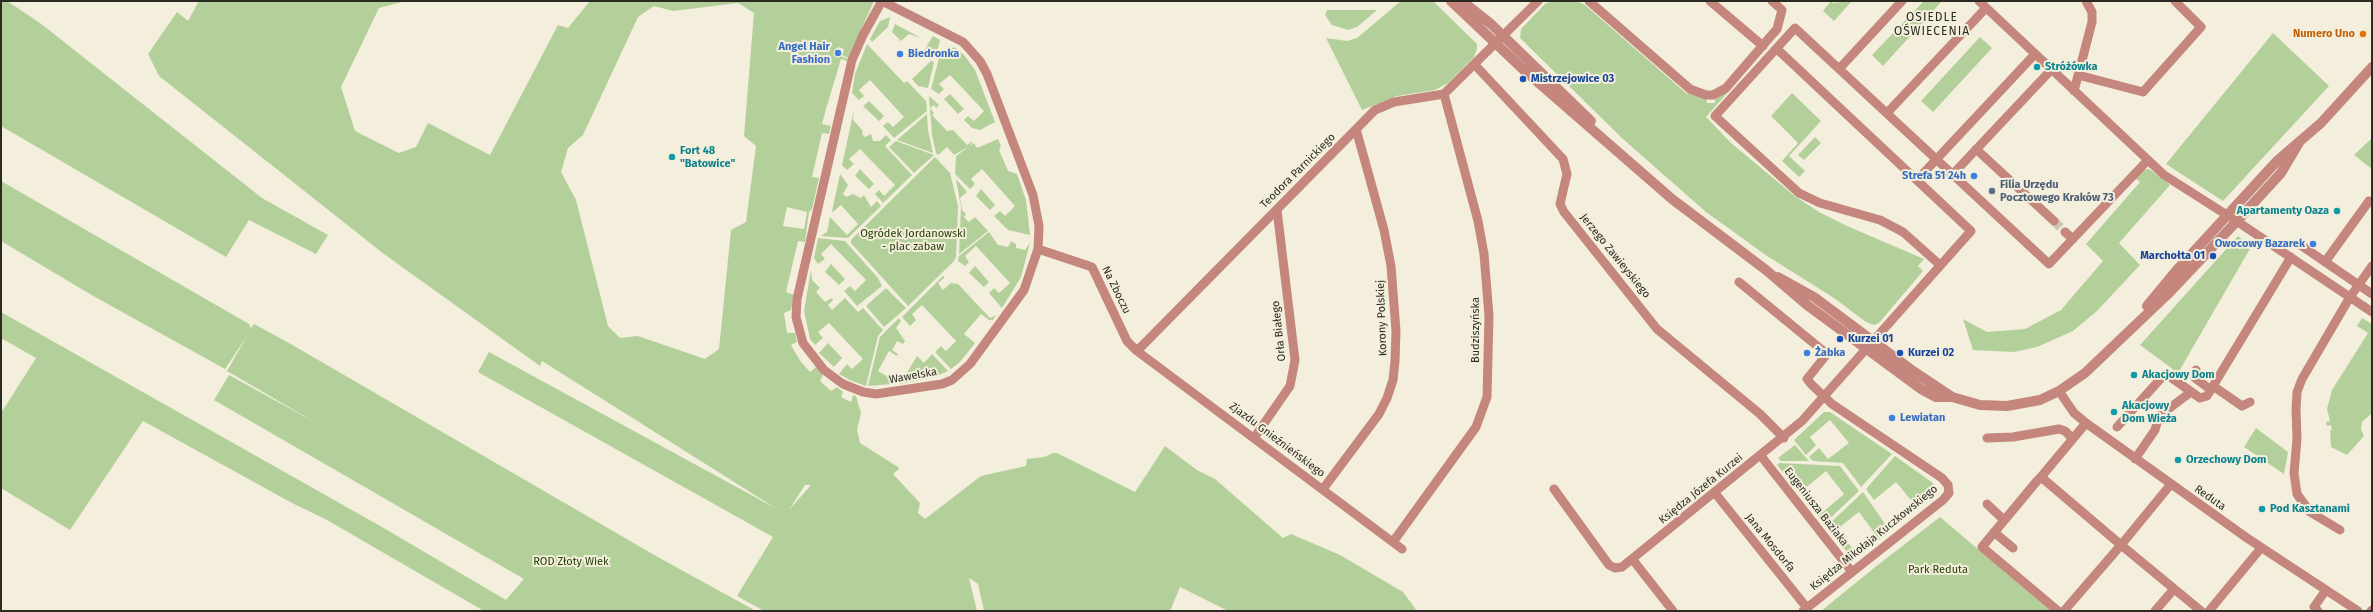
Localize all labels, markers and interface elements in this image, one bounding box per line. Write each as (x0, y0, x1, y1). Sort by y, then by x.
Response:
district label: OSIEDLE OŚWIECENIA (1894, 11, 1970, 39)
place label: Numero Uno (2293, 27, 2355, 41)
marker: Numero Uno (2358, 29, 2368, 39)
place label: Angel Hair Fashion (779, 40, 830, 66)
place label: Biedronka (908, 47, 959, 61)
marker: Angel Hair Fashion (833, 48, 843, 58)
marker: Biedronka (895, 49, 905, 59)
place label: Stróżówka (2045, 60, 2097, 74)
marker: Stróżówka (2032, 62, 2042, 72)
place label: Mistrzejowice 03 (1531, 72, 1614, 86)
marker: Mistrzejowice 03 (1518, 74, 1528, 84)
street label: Teodora Parnickiego (1258, 131, 1338, 211)
place label: Fort 48 "Batowice" (680, 144, 735, 170)
marker: Fort 48 "Batowice" (667, 152, 677, 162)
place label: Strefa 51 24h (1902, 169, 1966, 183)
marker: Strefa 51 24h (1969, 171, 1979, 181)
place label: Filia Urzędu Pocztowego Kraków 73 (2000, 178, 2114, 204)
marker: Filia Urzędu Pocztowego Kraków 73 (1987, 186, 1997, 196)
place label: Apartamenty Oaza (2237, 204, 2329, 218)
marker: Apartamenty Oaza (2332, 206, 2342, 216)
street label: Jerzego Zawieyskiego (1577, 211, 1653, 301)
park label: Ogródek Jordanowski - plac zabaw (860, 227, 966, 253)
place label: Owocowy Bazarek (2215, 237, 2305, 251)
marker: Owocowy Bazarek (2308, 239, 2318, 249)
place label: Marchołta 01 (2140, 249, 2205, 263)
marker: Marchołta 01 (2208, 251, 2218, 261)
street label: Na Zboczu (1099, 264, 1133, 316)
street label: Korony Polskiej (1374, 280, 1390, 356)
street label: Budziszyńska (1469, 297, 1483, 363)
street label: Orła Białego (1269, 300, 1289, 362)
place label: Kurzei 01 (1848, 332, 1893, 346)
marker: Kurzei 01 (1835, 334, 1845, 344)
place label: Żabka (1815, 346, 1845, 360)
place label: Kurzei 02 (1908, 346, 1954, 360)
marker: Żabka (1802, 348, 1812, 358)
marker: Kurzei 02 (1895, 348, 1905, 358)
street label: Wawelska (888, 365, 938, 387)
place label: Akacjowy Dom (2142, 368, 2215, 382)
marker: Akacjowy Dom (2129, 370, 2139, 380)
place label: Akacjowy Dom Wieża (2122, 399, 2177, 425)
street label: Zjazdu Gnieźnieńskiego (1227, 400, 1327, 480)
marker: Akacjowy Dom Wieża (2109, 407, 2119, 417)
place label: Lewiatan (1900, 411, 1945, 425)
marker: Lewiatan (1887, 413, 1897, 423)
street label: Księdza Józefa Kurzei (1656, 451, 1746, 527)
place label: Orzechowy Dom (2186, 453, 2266, 467)
marker: Orzechowy Dom (2173, 455, 2183, 465)
street label: Eugeniusza Baziaka (1781, 465, 1851, 549)
street label: Księdza Mikołaja Kuczkowskiego (1808, 482, 1940, 594)
street label: Reduta (2192, 482, 2228, 514)
place label: Pod Kasztanami (2270, 502, 2350, 516)
marker: Pod Kasztanami (2257, 504, 2267, 514)
street label: Jana Mosdorfa (1742, 511, 1798, 575)
park label: ROD Złoty Wiek (533, 555, 609, 569)
park label: Park Reduta (1908, 563, 1968, 577)

